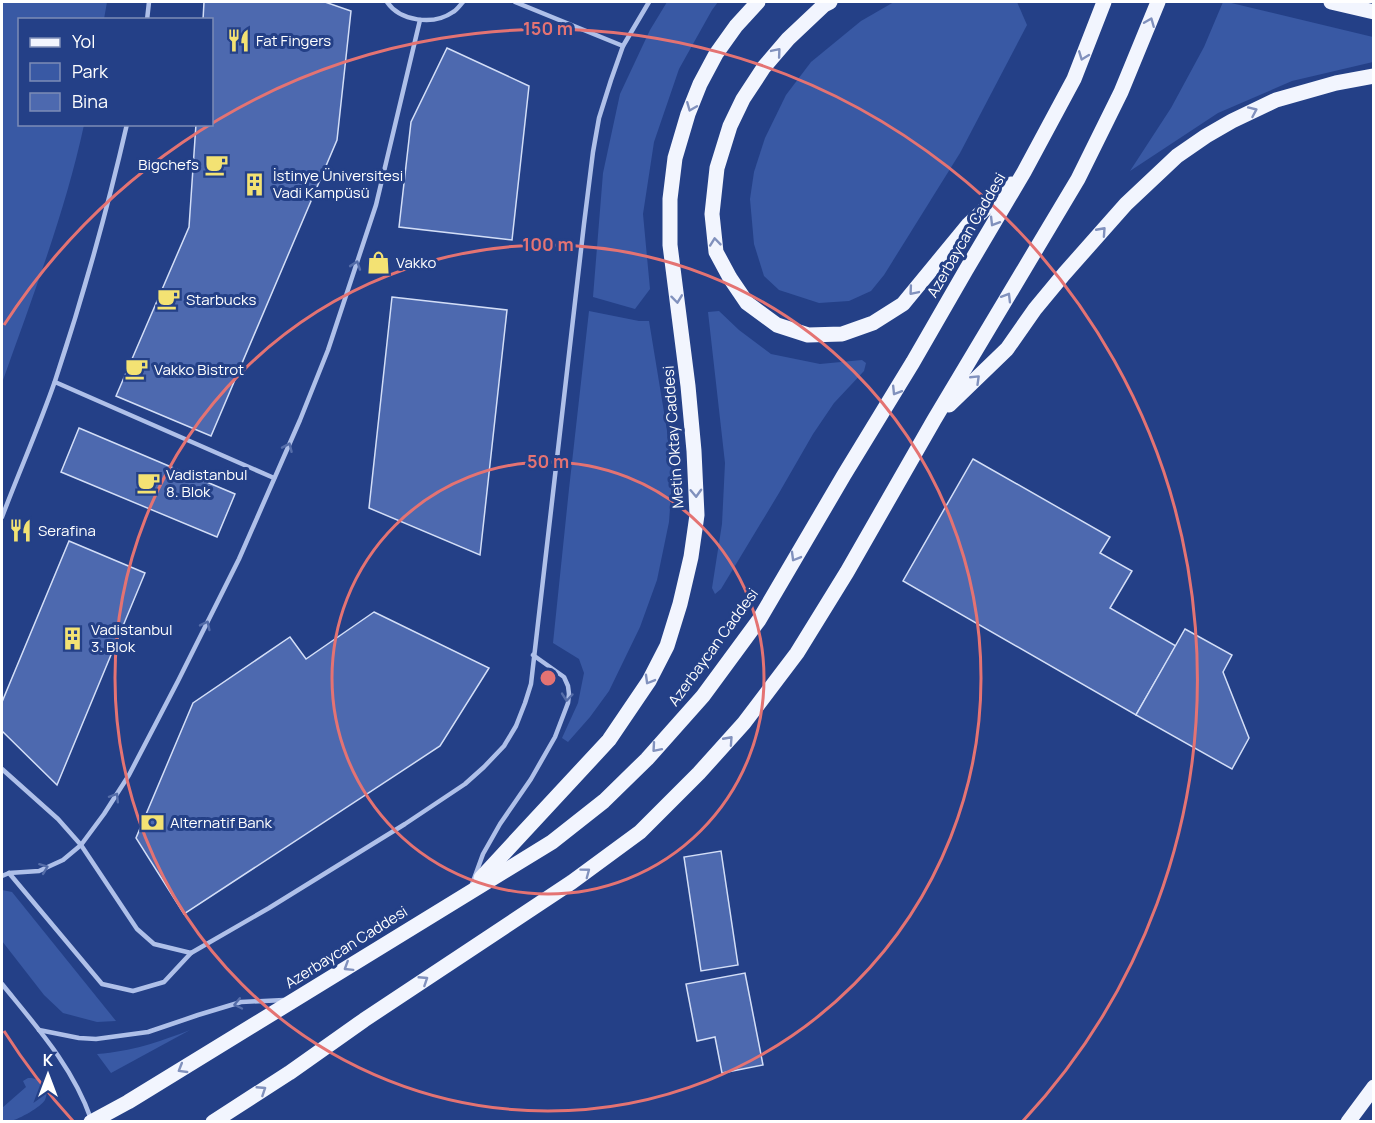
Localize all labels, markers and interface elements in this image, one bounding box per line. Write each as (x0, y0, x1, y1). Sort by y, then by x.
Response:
text: 150 m (523, 16, 573, 40)
one-way arrow (1143, 17, 1155, 28)
legend (18, 18, 213, 126)
restaurant icon: Fat Fingers (225, 27, 251, 53)
text: Yol (72, 29, 95, 53)
place label: Fat Fingers (256, 30, 331, 51)
one-way arrow (770, 48, 781, 59)
one-way arrow (1078, 50, 1090, 61)
text: Park (72, 59, 109, 83)
text: Bina (72, 89, 108, 113)
one-way arrow (686, 101, 698, 112)
one-way arrow (1247, 106, 1258, 118)
cafe icon: Bigchefs (204, 151, 230, 177)
place label: Bigchefs (138, 154, 199, 175)
place label: İstinye Üniversitesi Vadi Kampüsü (273, 165, 403, 203)
street label: Azerbaycan Caddesi (922, 169, 1010, 301)
building icon: İstinye Üniversitesi Vadi Kampüsü (242, 171, 268, 197)
one-way arrow (990, 216, 1002, 226)
one-way arrow (1095, 227, 1106, 237)
text: 100 m (522, 232, 574, 256)
one-way arrow (709, 238, 722, 247)
shop icon: Vakko (365, 249, 391, 275)
place label: Vakko (396, 252, 436, 273)
one-way arrow (348, 260, 361, 271)
one-way arrow (909, 284, 920, 295)
cafe icon: Starbucks (155, 286, 181, 312)
place label: Starbucks (186, 289, 256, 310)
one-way arrow (1000, 293, 1011, 303)
one-way arrow (670, 294, 682, 303)
cafe icon: Vakko Bistrot (123, 356, 149, 382)
place label: Vakko Bistrot (154, 359, 244, 380)
street label: Metin Oktay Caddesi (658, 365, 688, 509)
one-way arrow (969, 375, 980, 386)
one-way arrow (893, 384, 904, 395)
one-way arrow (280, 443, 292, 454)
text: 50 m (527, 449, 569, 473)
place label: Vadistanbul 8. Blok (166, 464, 248, 502)
cafe icon: Vadistanbul 8. Blok (135, 470, 161, 496)
one-way arrow (689, 488, 702, 497)
restaurant icon: Serafina (7, 517, 33, 543)
place label: Serafina (38, 520, 96, 541)
one-way arrow (791, 551, 803, 562)
street label: Azerbaycan Caddesi (663, 584, 763, 710)
place label: Vadistanbul 3. Blok (91, 619, 173, 657)
one-way arrow (199, 620, 211, 631)
building icon: Vadistanbul 3. Blok (60, 625, 86, 651)
centre of rings (538, 668, 558, 688)
one-way arrow (645, 674, 656, 684)
one-way arrow (561, 692, 574, 702)
one-way arrow (722, 737, 733, 747)
one-way arrow (652, 742, 663, 752)
one-way arrow (108, 793, 120, 803)
bank icon: Alternatif Bank (139, 809, 165, 835)
place label: Alternatif Bank (170, 812, 272, 833)
one-way arrow (39, 862, 49, 875)
one-way arrow (579, 868, 590, 879)
street label: Azerbaycan Caddesi (281, 901, 411, 993)
one-way arrow (344, 960, 354, 972)
one-way arrow (417, 977, 428, 988)
one-way arrow (233, 997, 243, 1010)
north arrow (18, 1045, 78, 1105)
text: K (43, 1049, 54, 1071)
one-way arrow (177, 1062, 188, 1073)
one-way arrow (256, 1086, 267, 1097)

